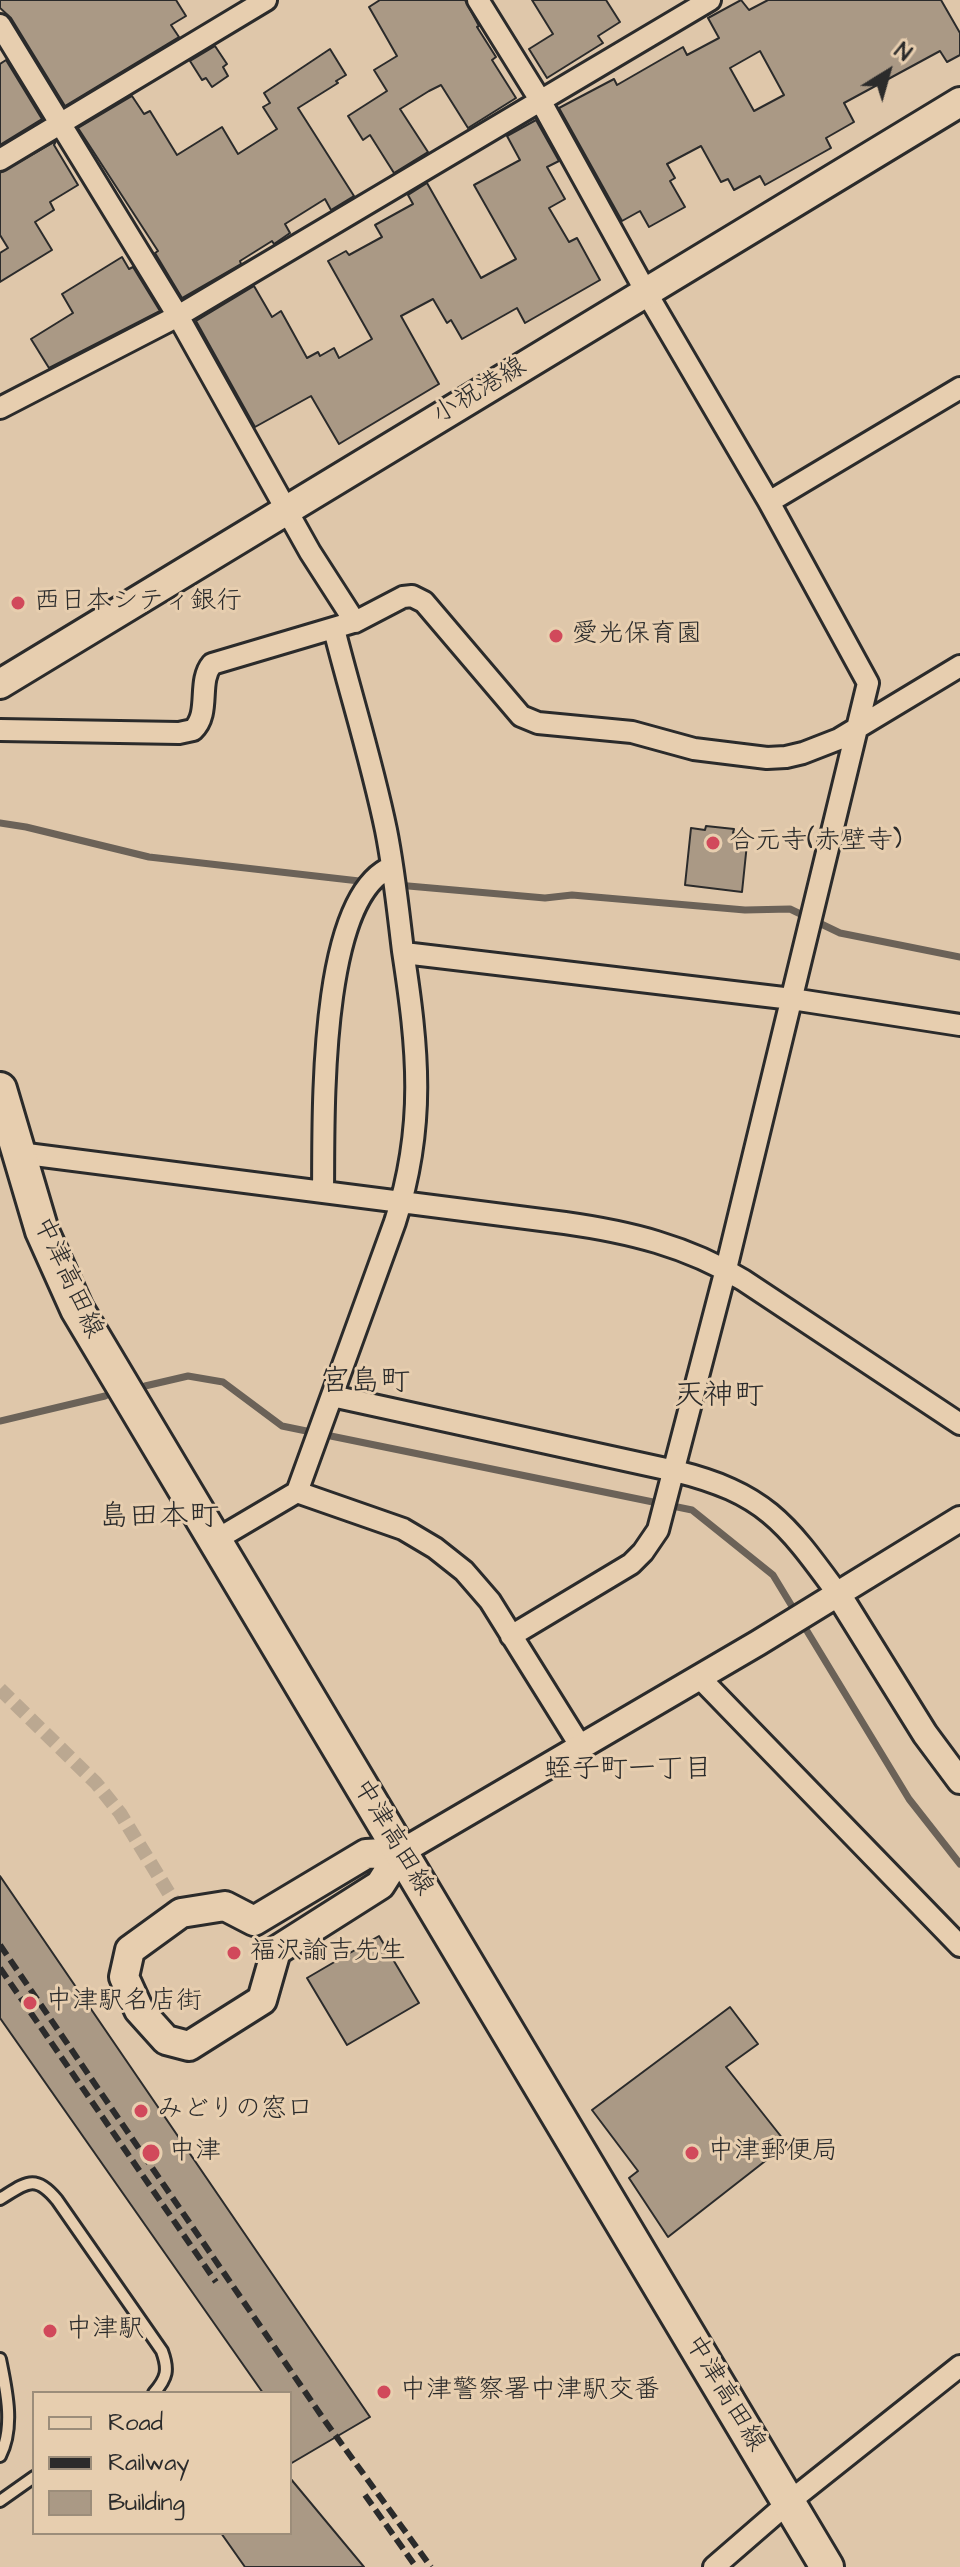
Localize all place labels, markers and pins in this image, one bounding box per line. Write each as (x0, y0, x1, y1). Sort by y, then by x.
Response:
place label: 西日本シティ銀行 (34, 587, 242, 619)
marker: 西日本シティ銀行 (9, 594, 27, 612)
place label: 愛光保育園 (572, 620, 702, 652)
marker: 愛光保育園 (547, 627, 565, 645)
place label: 合元寺(赤壁寺) (729, 827, 902, 859)
marker: 合元寺(赤壁寺) (704, 834, 722, 852)
place label: 福沢諭吉先生 (250, 1937, 406, 1969)
marker: 福沢諭吉先生 (225, 1944, 243, 1962)
place label: 中津駅名店街 (46, 1987, 202, 2019)
marker: 中津駅名店街 (21, 1994, 39, 2012)
place label: みどりの窓口 (157, 2095, 313, 2127)
marker: みどりの窓口 (132, 2102, 150, 2120)
place label: 中津 (169, 2137, 221, 2169)
place label: 中津郵便局 (708, 2137, 838, 2169)
marker: 中津 (140, 2142, 162, 2164)
marker: 中津郵便局 (683, 2144, 701, 2162)
place label: 中津駅 (66, 2315, 144, 2347)
marker: 中津駅 (41, 2322, 59, 2340)
place label: 中津警察署中津駅交番 (400, 2376, 660, 2408)
marker: 中津警察署中津駅交番 (375, 2383, 393, 2401)

